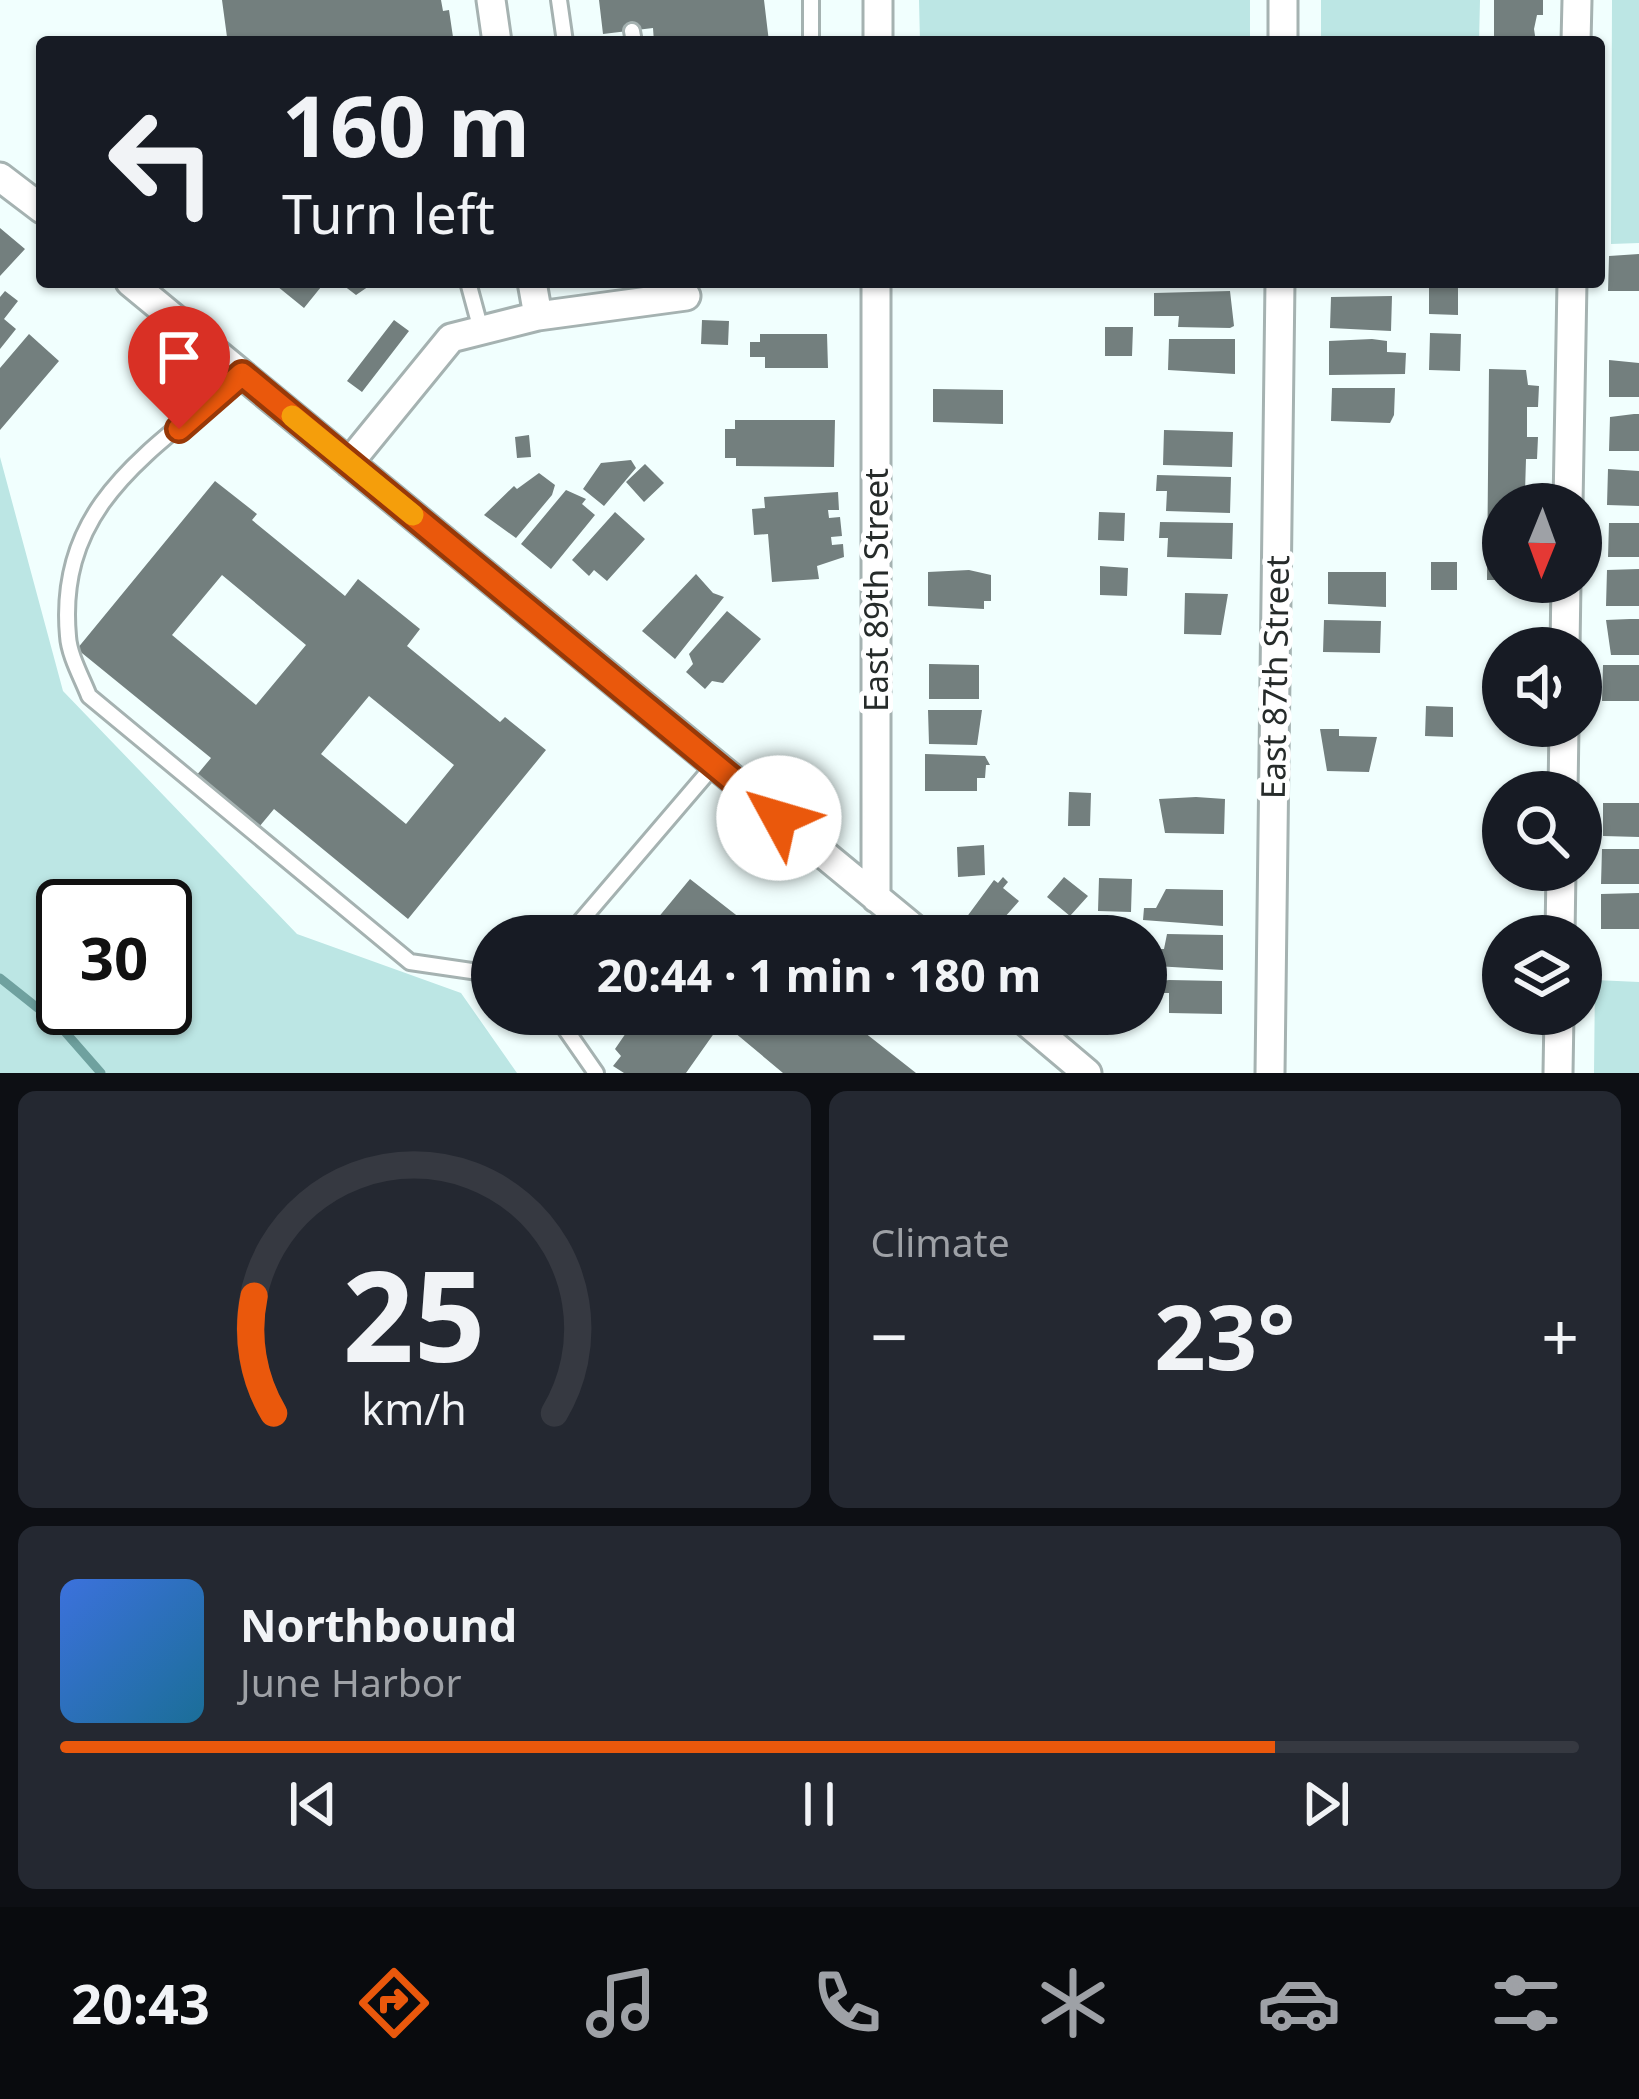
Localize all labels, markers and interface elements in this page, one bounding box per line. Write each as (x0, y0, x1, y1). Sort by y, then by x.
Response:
text: 160 m (282, 67, 530, 182)
icon: left (84, 84, 240, 240)
text: Turn left (282, 176, 495, 250)
pin (128, 306, 230, 429)
icon: arrive (146, 324, 212, 390)
street label: East 89th Street (853, 468, 898, 712)
north arrow (1482, 483, 1602, 603)
map controls (1482, 483, 1602, 1035)
street label: East 87th Street (1250, 555, 1299, 799)
button: sound (1482, 627, 1602, 747)
position arrow (716, 755, 842, 881)
button: search (1482, 771, 1602, 891)
speed limit sign: 30 (36, 879, 192, 1035)
button: layers (1482, 915, 1602, 1035)
text: 20:44 · 1 min · 180 m (597, 944, 1041, 1005)
text: Climate (871, 1215, 1010, 1268)
text: 25 (343, 1229, 486, 1399)
text: 23° (1154, 1274, 1295, 1396)
text: − (871, 1290, 908, 1380)
text: + (1541, 1290, 1579, 1380)
text: km/h (362, 1378, 467, 1437)
text: Northbound (240, 1594, 517, 1655)
text: June Harbor (240, 1655, 462, 1708)
icon: previous (280, 1771, 346, 1837)
icon: pause (786, 1771, 852, 1837)
icon: next (1293, 1771, 1359, 1837)
icon: directions (352, 1961, 436, 2045)
icon: music (579, 1961, 663, 2045)
icon: phone (805, 1961, 889, 2045)
icon: climate (1031, 1961, 1115, 2045)
icon: car (1257, 1961, 1341, 2045)
icon: filters (1484, 1961, 1568, 2045)
text: 20:43 (71, 1966, 210, 2040)

